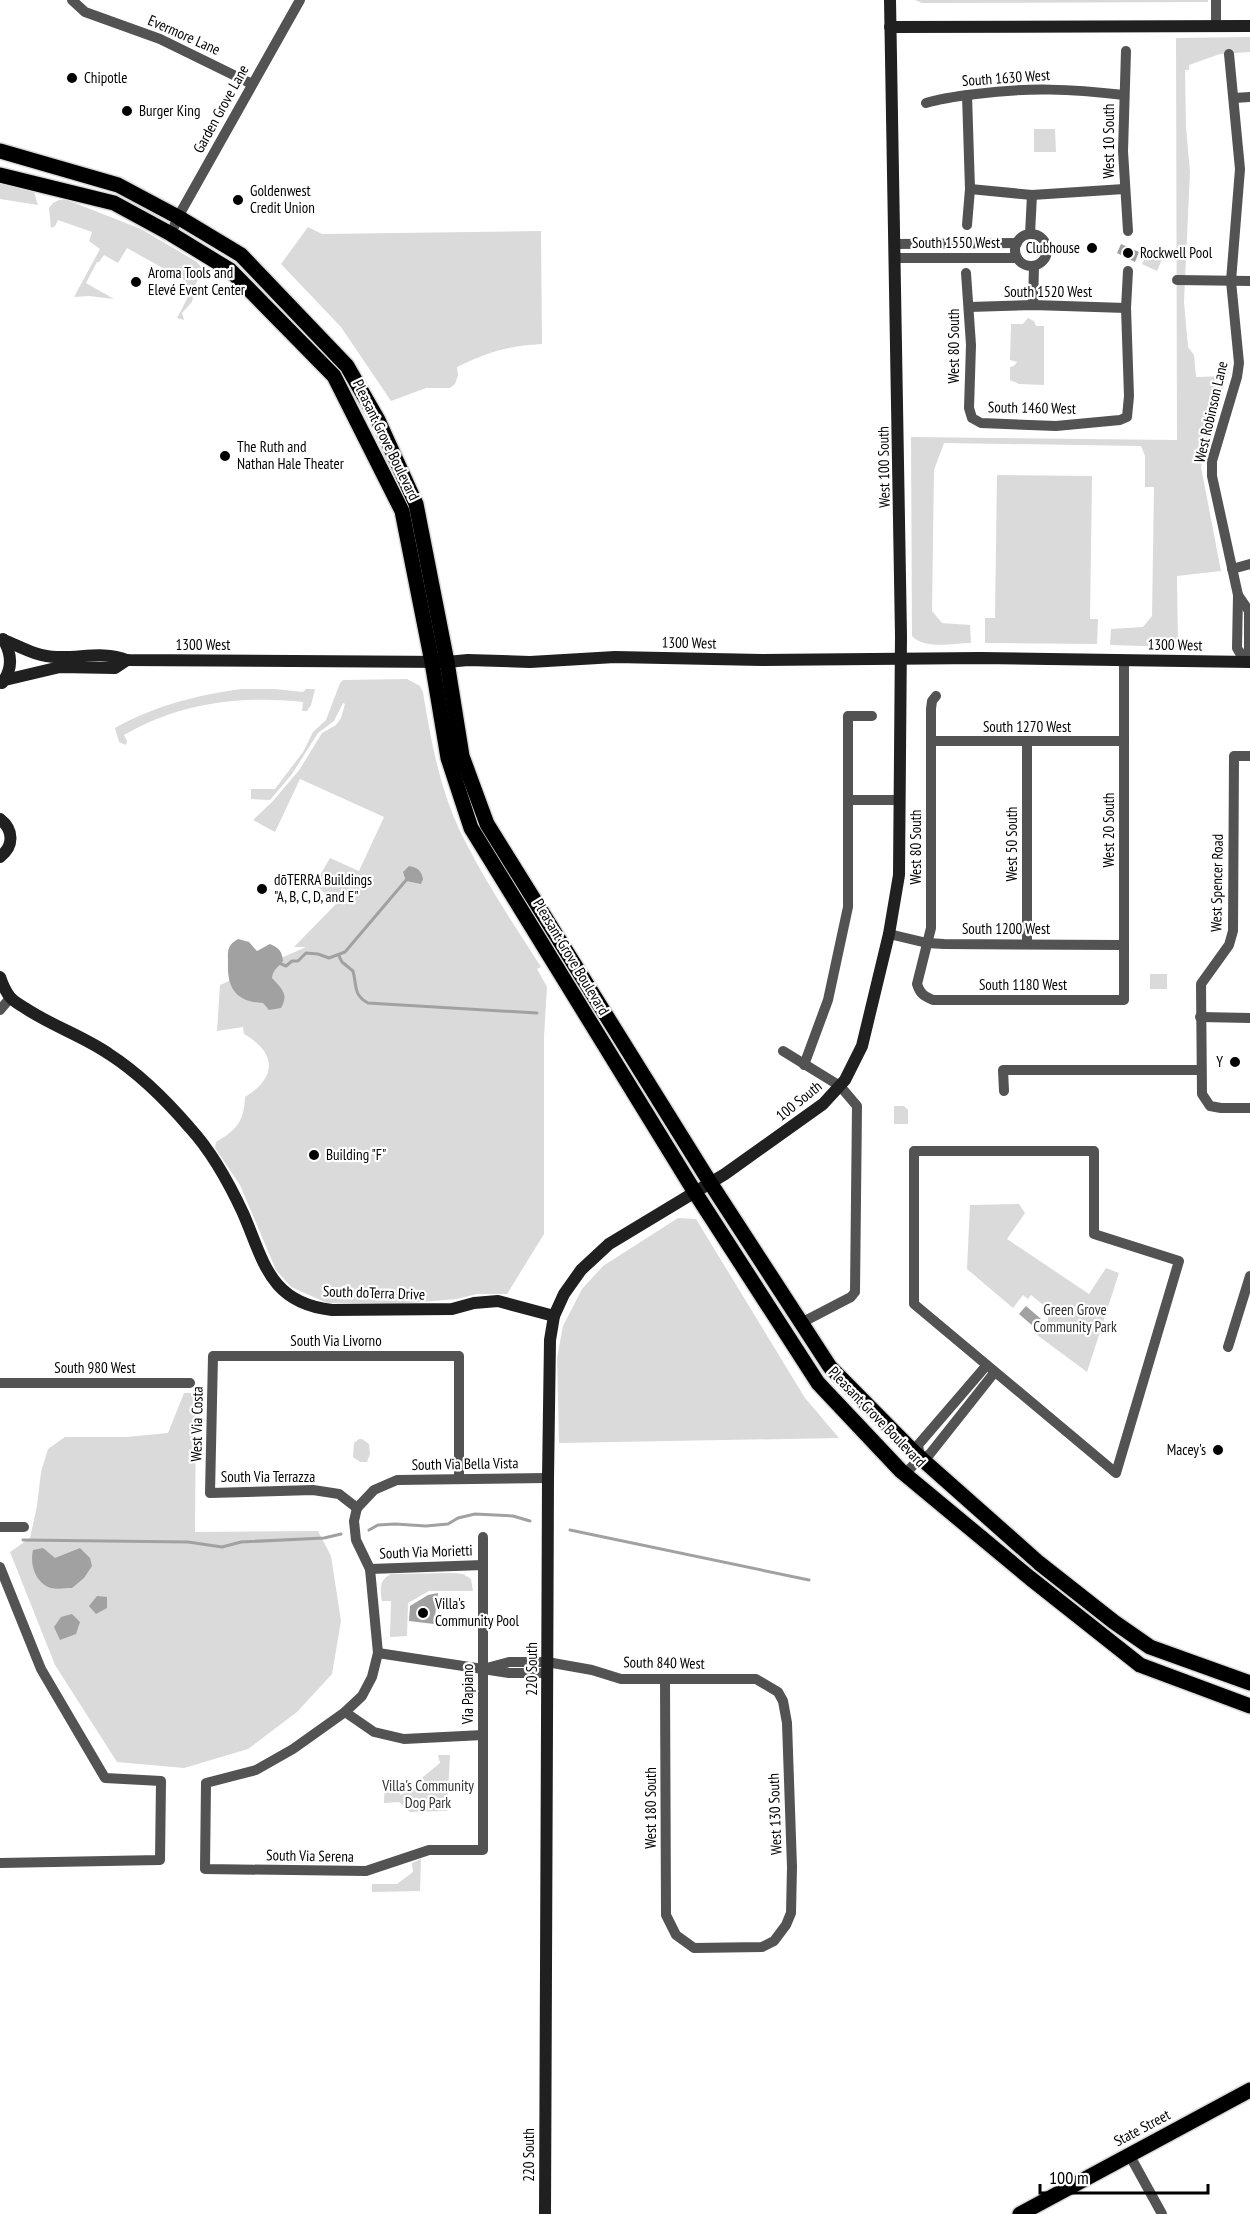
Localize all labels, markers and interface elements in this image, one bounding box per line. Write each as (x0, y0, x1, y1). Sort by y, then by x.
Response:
street label: Evermore Lane (145, 10, 223, 59)
street label: Garden Grove Lane (189, 61, 253, 156)
street label: South 1630 West (961, 65, 1051, 90)
place label: Chipotle (84, 68, 128, 87)
marker: Chipotle (65, 71, 79, 85)
place label: Burger King (139, 101, 200, 120)
marker: Burger King (120, 104, 134, 118)
street label: West 10 South (1099, 104, 1118, 178)
place label: Goldenwest Credit Union (250, 181, 315, 217)
marker: Goldenwest Credit Union (231, 193, 245, 207)
street label: South 1550 West (912, 233, 1000, 252)
place label: Clubhouse (1026, 238, 1080, 257)
marker: Clubhouse (1085, 241, 1099, 255)
place label: Rockwell Pool (1140, 243, 1213, 262)
marker: Rockwell Pool (1121, 246, 1135, 260)
place label: Aroma Tools and Elevé Event Center (148, 263, 246, 299)
marker: Aroma Tools and Elevé Event Center (129, 275, 143, 289)
street label: South 1520 West (1004, 282, 1092, 301)
street label: West 80 South (944, 309, 963, 383)
street label: West Robinson Lane (1190, 359, 1231, 465)
street label: Pleasant Grove Boulevard (349, 376, 424, 503)
street label: South 1460 West (988, 397, 1076, 418)
street label: West 100 South (873, 426, 894, 508)
place label: The Ruth and Nathan Hale Theater (237, 437, 345, 473)
marker: The Ruth and Nathan Hale Theater (218, 449, 232, 463)
street label: 1300 West (661, 633, 717, 652)
street label: 1300 West (176, 635, 230, 654)
street label: 1300 West (1147, 635, 1203, 654)
street label: South 1270 West (983, 717, 1071, 736)
street label: West 20 South (1099, 793, 1118, 867)
street label: West 50 South (1002, 807, 1021, 881)
street label: West 80 South (906, 810, 925, 884)
street label: West Spencer Road (1206, 834, 1227, 932)
place label: dōTERRA Buildings "A, B, C, D, and E" (274, 870, 372, 906)
marker: dōTERRA Buildings "A, B, C, D, and E" (255, 882, 269, 896)
street label: Pleasant Grove Boulevard (529, 895, 614, 1018)
street label: South 1200 West (962, 919, 1050, 938)
street label: South 1180 West (979, 975, 1067, 994)
place label: Y (1216, 1052, 1223, 1071)
marker: Y (1228, 1055, 1242, 1069)
street label: 100 South (772, 1076, 825, 1125)
place label: Building "F" (326, 1145, 386, 1164)
marker: Building "F" (307, 1148, 321, 1162)
street label: South doTerra Drive (323, 1281, 425, 1304)
park label: Green Grove Community Park (1033, 1300, 1117, 1336)
street label: South Via Livorno (290, 1331, 382, 1350)
street label: South 980 West (54, 1358, 136, 1377)
street label: Pleasant Grove Boulevard (825, 1362, 930, 1471)
street label: West Via Costa (186, 1386, 207, 1462)
place label: Macey's (1167, 1440, 1206, 1459)
marker: Macey's (1211, 1443, 1225, 1457)
street label: South Via Bella Vista (411, 1453, 519, 1474)
street label: South Via Terrazza (221, 1467, 315, 1486)
street label: South Via Morietti (379, 1540, 473, 1563)
place label: Villa's Community Pool (434, 1594, 520, 1630)
marker: Villa's Community Pool (416, 1606, 430, 1620)
street label: 220 South (522, 1642, 541, 1696)
street label: South 840 West (623, 1652, 705, 1673)
street label: Via Papiano (458, 1664, 477, 1725)
street label: West 180 South (641, 1767, 660, 1849)
street label: West 130 South (764, 1773, 785, 1855)
park label: Villa's Community Dog Park (381, 1776, 474, 1812)
street label: South Via Serena (266, 1845, 354, 1866)
street label: State Street (1110, 2105, 1173, 2150)
street label: 220 South (519, 2128, 538, 2182)
scale bar (1040, 2157, 1208, 2195)
text: 100 m (1049, 2166, 1089, 2189)

